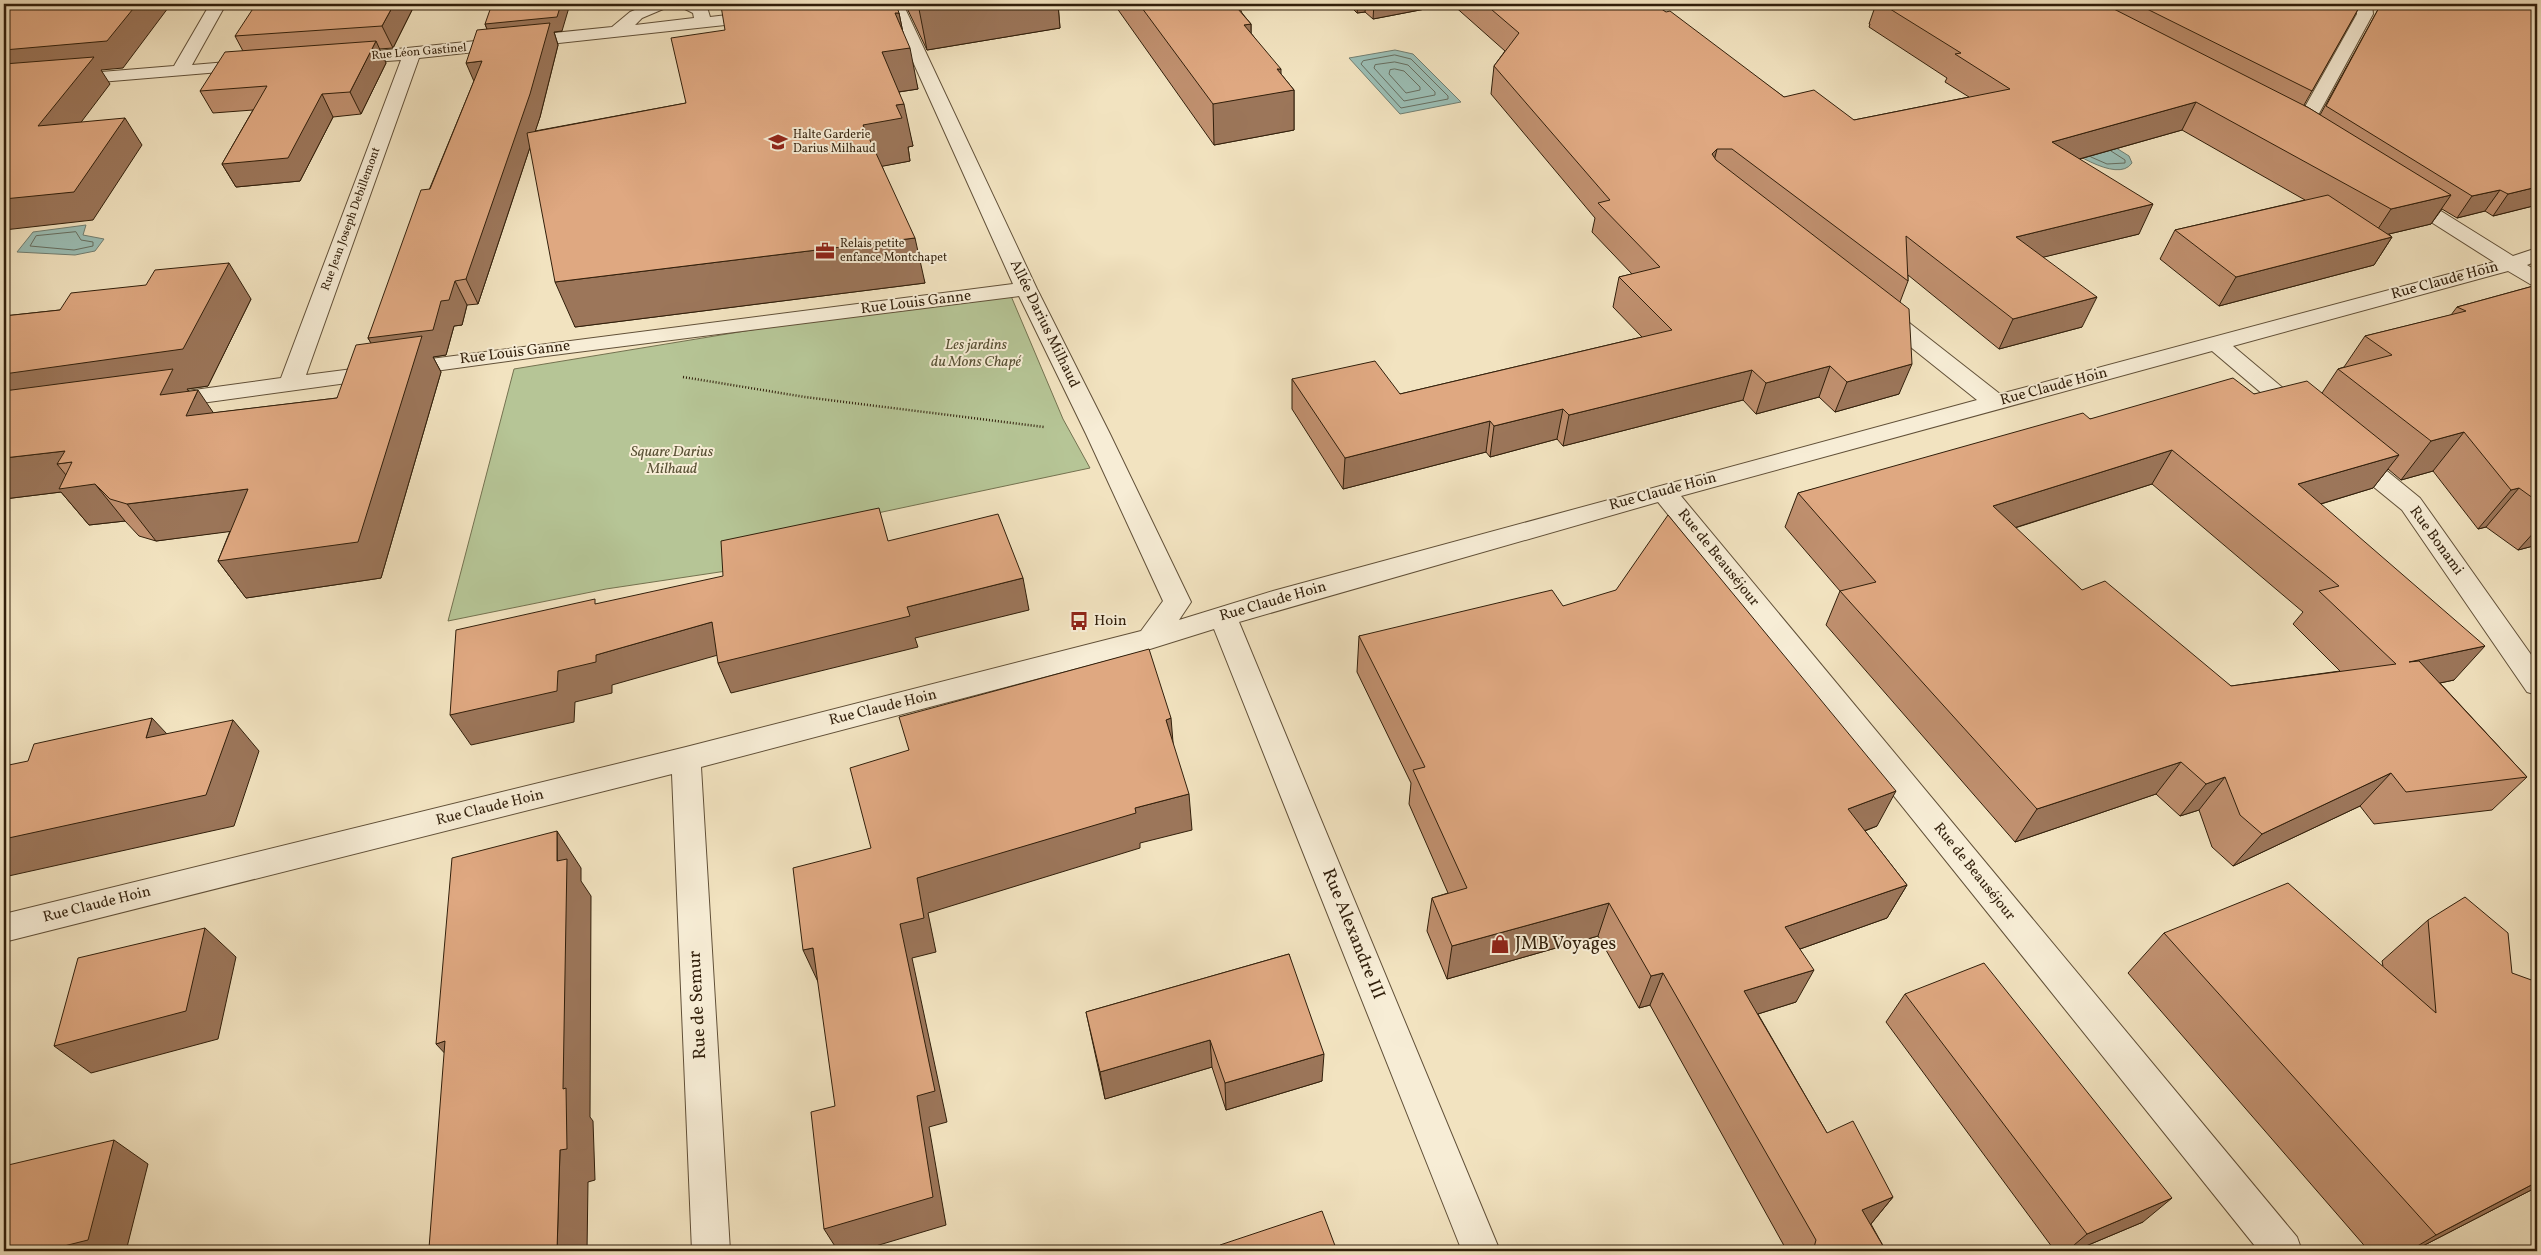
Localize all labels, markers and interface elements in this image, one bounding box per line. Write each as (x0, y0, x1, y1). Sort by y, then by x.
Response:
street label: Rue Léon Gastinel (371, 40, 468, 64)
place label: Halte Garderie Darius Milhaud (793, 127, 876, 157)
school or university icon: Halte Garderie Darius Milhaud (767, 131, 789, 153)
street label: Rue Jean Joseph Debillemont (318, 145, 384, 293)
place label: Relais petite enfance Montchapet (840, 236, 947, 266)
office icon: Relais petite enfance Montchapet (814, 240, 836, 262)
street label: Allée Darius Milhaud (1004, 256, 1084, 392)
street label: Rue Claude Hoin (2389, 257, 2501, 305)
street label: Rue Louis Ganne (860, 286, 972, 320)
park label: Les jardins du Mons Chapé (931, 335, 1022, 373)
street label: Rue Louis Ganne (459, 336, 571, 370)
street label: Rue Claude Hoin (1998, 363, 2110, 411)
park label: Square Darius Milhaud (631, 442, 714, 480)
street label: Rue Claude Hoin (1607, 468, 1719, 516)
street label: Rue Bonami (2404, 502, 2468, 580)
street label: Rue de Beauséjour (1672, 505, 1764, 611)
street label: Rue Claude Hoin (1217, 577, 1329, 627)
bus stop icon: Hoin (1068, 610, 1090, 632)
place label: Hoin (1094, 611, 1127, 632)
street label: Rue Claude Hoin (827, 684, 939, 732)
street label: Rue Claude Hoin (434, 784, 546, 832)
street label: Rue de Beauséjour (1928, 819, 2020, 925)
street label: Rue Alexandre III (1315, 865, 1391, 1003)
street label: Rue Claude Hoin (41, 881, 153, 929)
place label: JMB Voyages (1515, 932, 1616, 957)
shop icon: JMB Voyages (1489, 933, 1511, 955)
street label: Rue de Semur (683, 949, 713, 1060)

